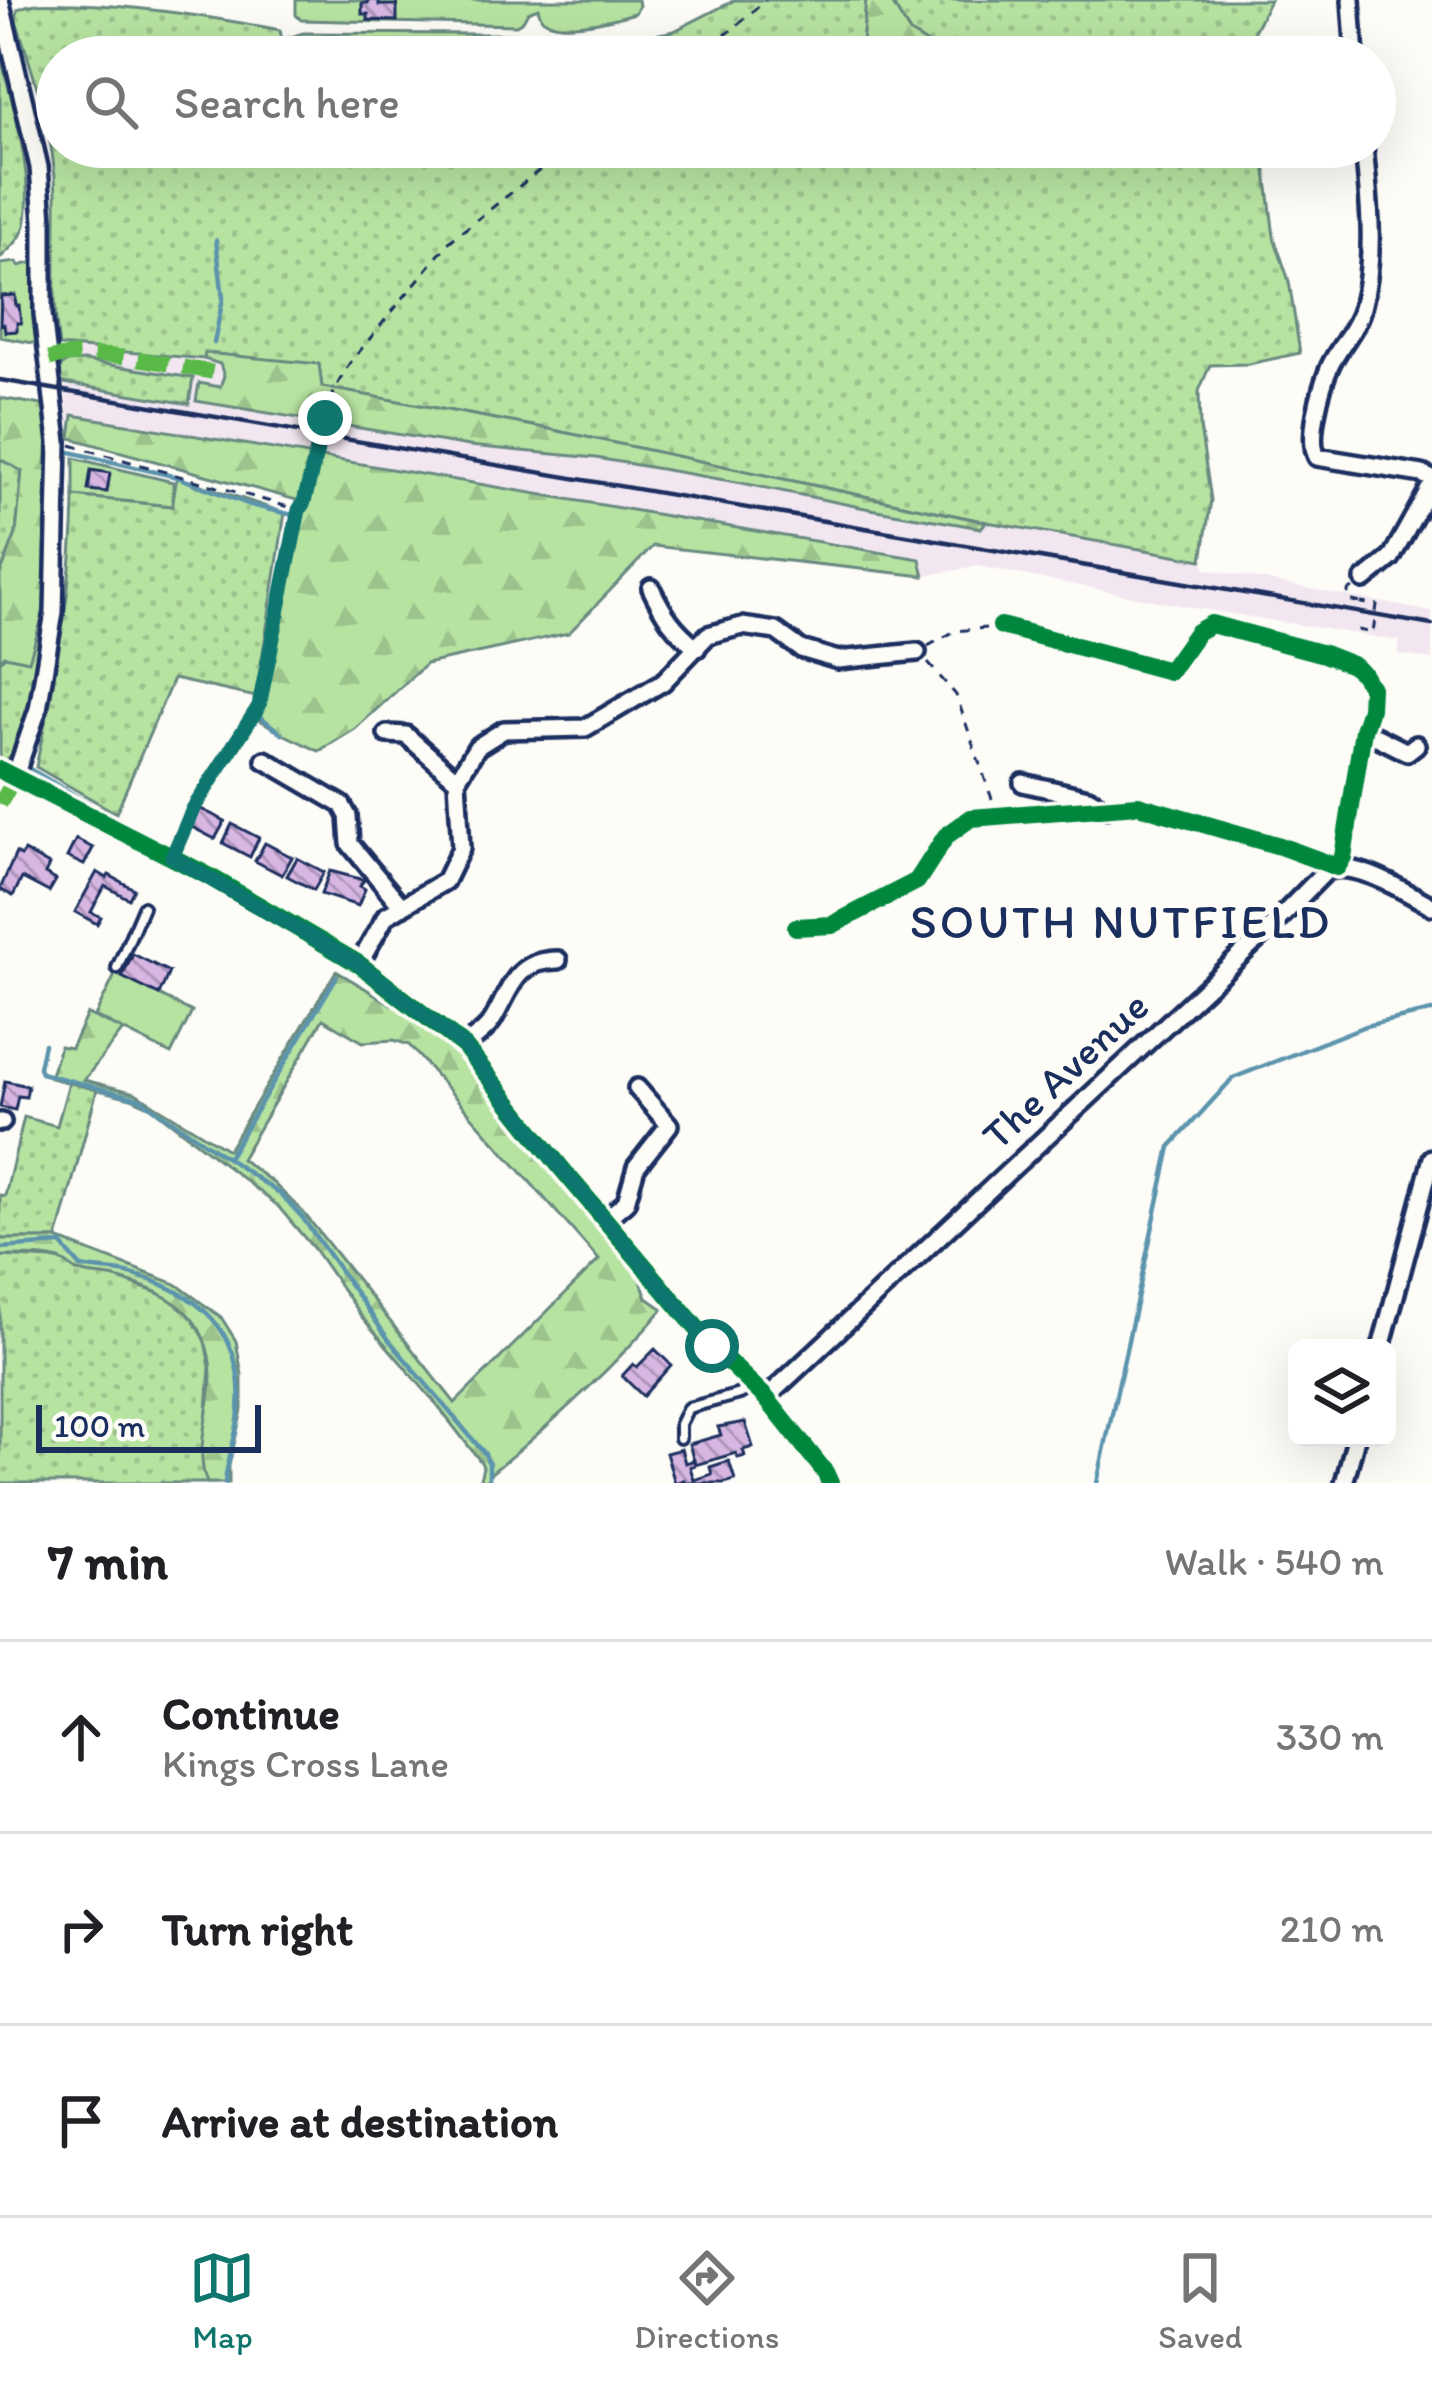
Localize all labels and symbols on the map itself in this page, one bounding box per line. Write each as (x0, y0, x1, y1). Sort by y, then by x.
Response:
route end (298, 391, 352, 445)
district label: SOUTH NUTFIELD (910, 892, 1332, 950)
street label: The Avenue (971, 980, 1159, 1160)
route start (685, 1319, 739, 1373)
scale bar (36, 1399, 261, 1452)

